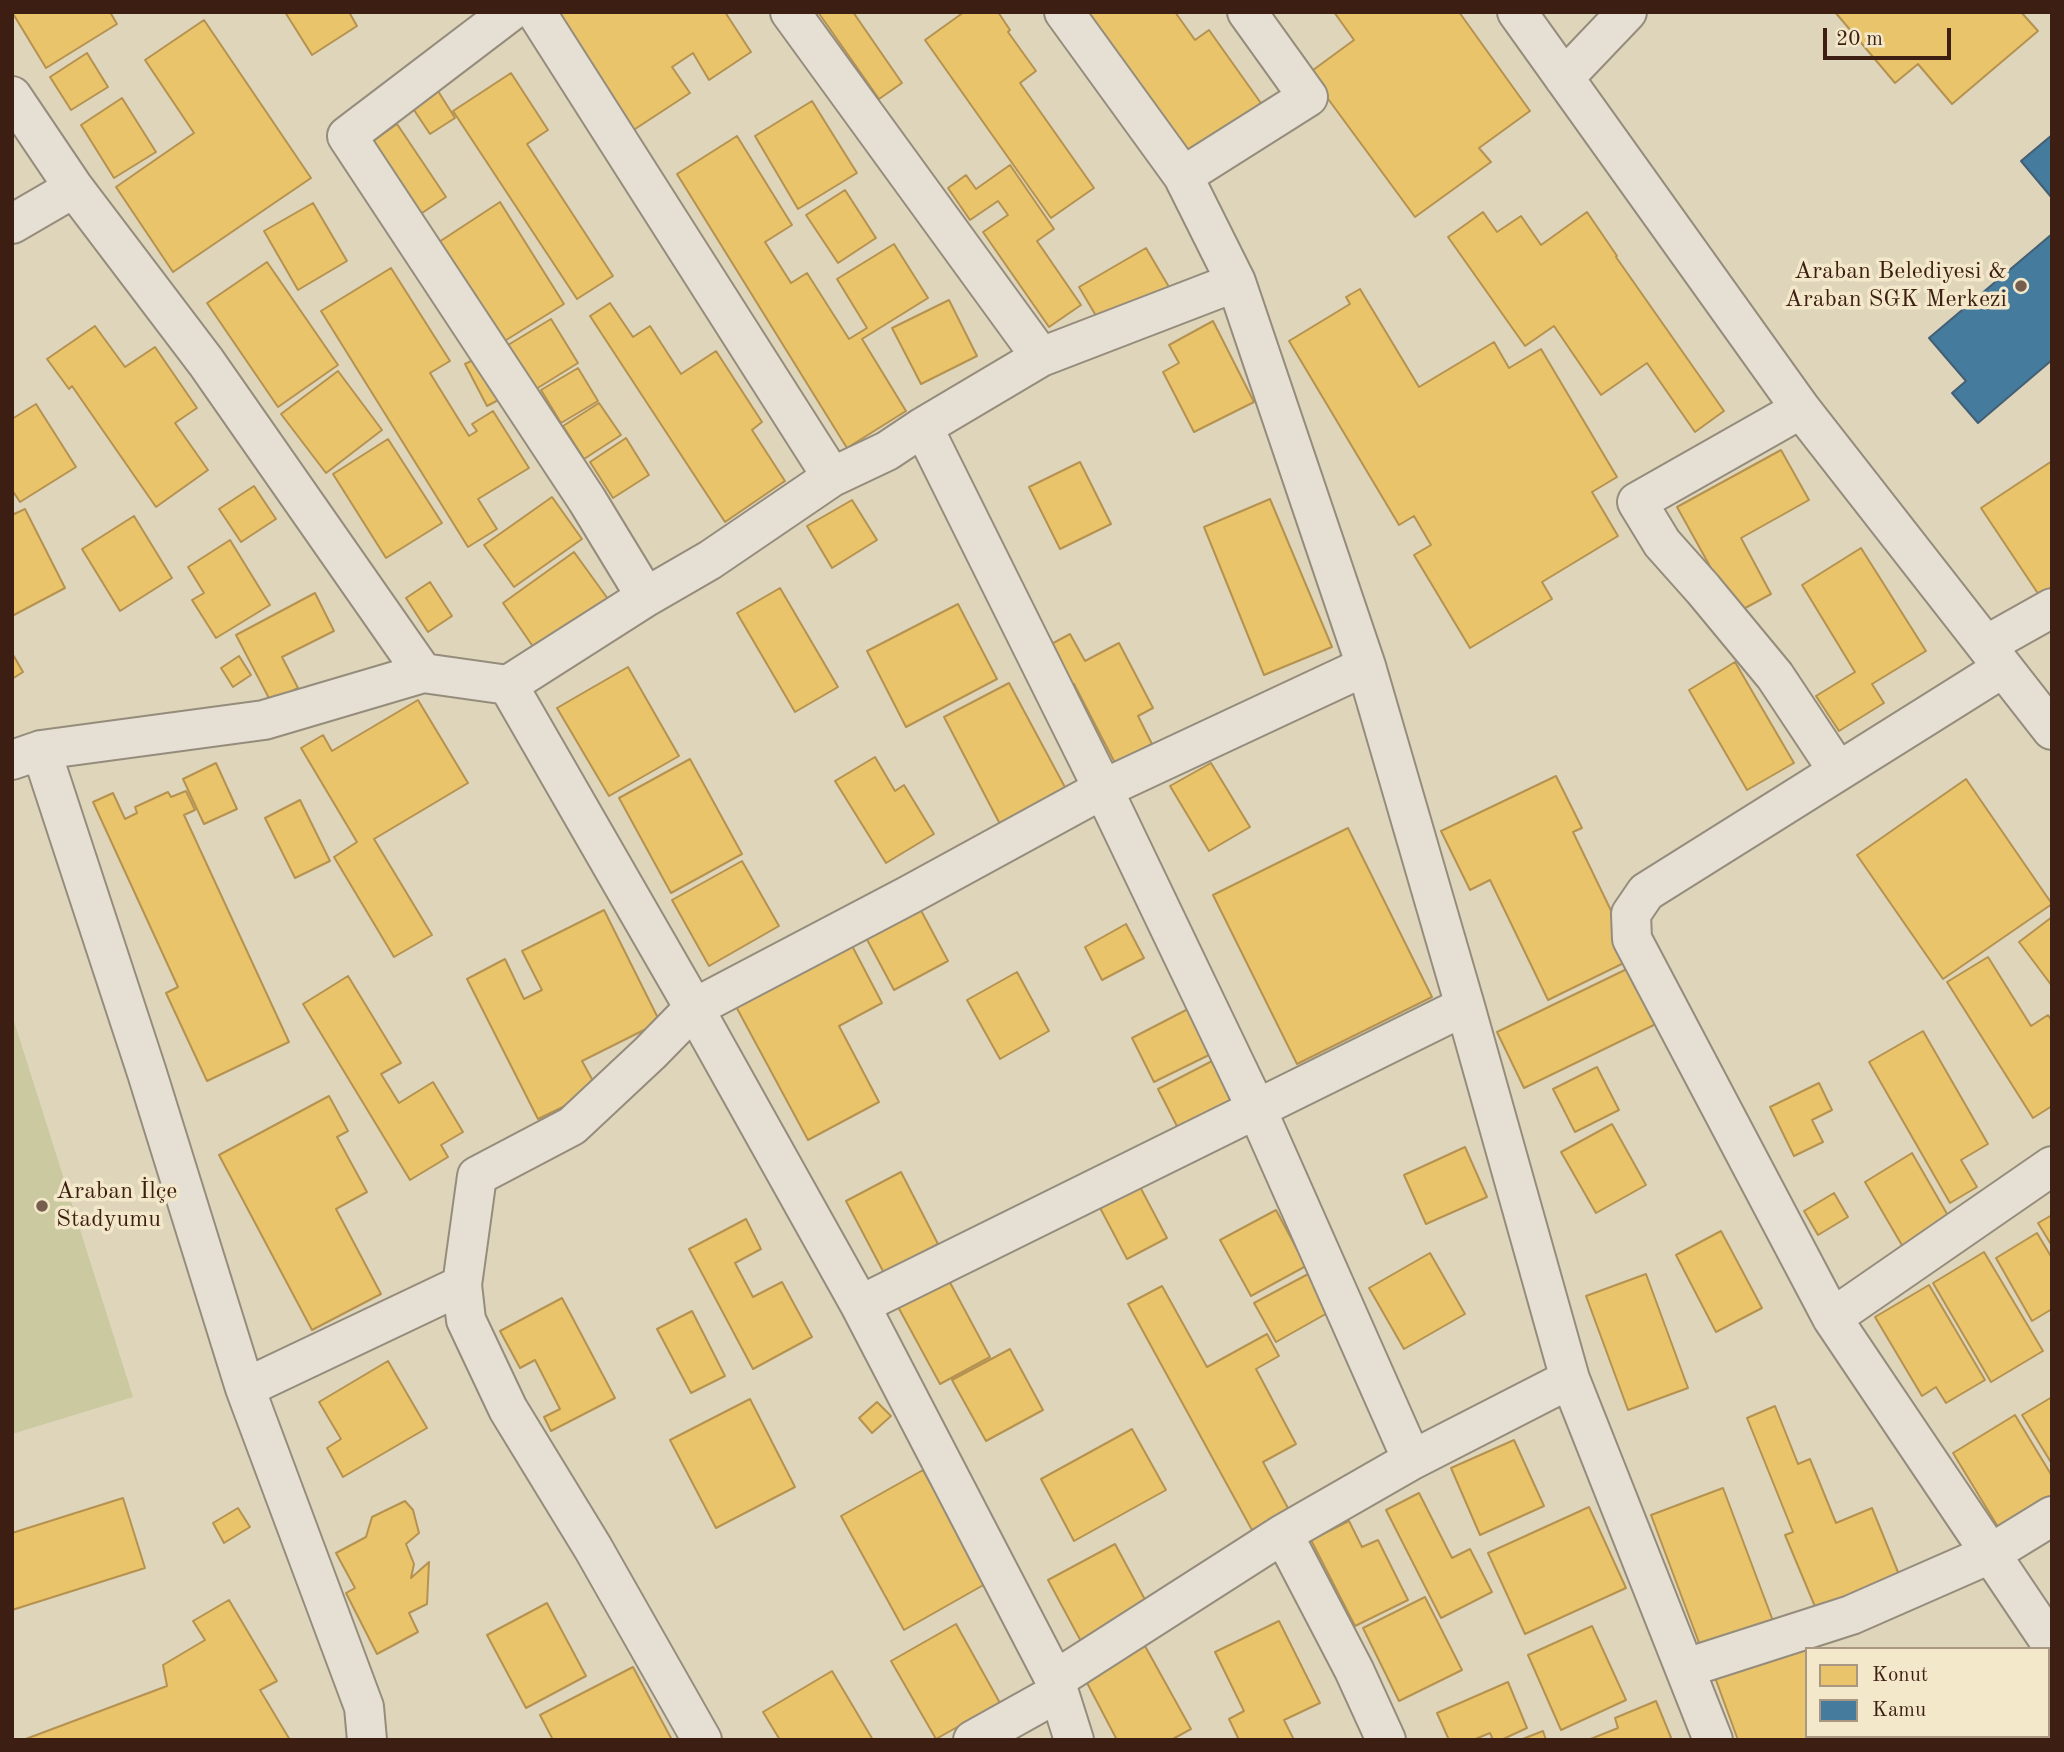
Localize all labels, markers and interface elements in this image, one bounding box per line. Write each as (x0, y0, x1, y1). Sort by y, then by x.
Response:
scale bar (1826, 14, 1954, 58)
text: 20 m (1836, 29, 1883, 50)
place label: Araban Belediyesi & Araban SGK Merkezi (1785, 258, 2007, 314)
marker: Araban Belediyesi & Araban SGK Merkezi (2013, 278, 2029, 294)
place label: Araban İlçe Stadyumu (56, 1178, 177, 1234)
marker: Araban İlçe Stadyumu (34, 1198, 50, 1214)
legend (1805, 1647, 2050, 1738)
text: Konut (1872, 1665, 1928, 1686)
text: Kamu (1872, 1700, 1926, 1721)

